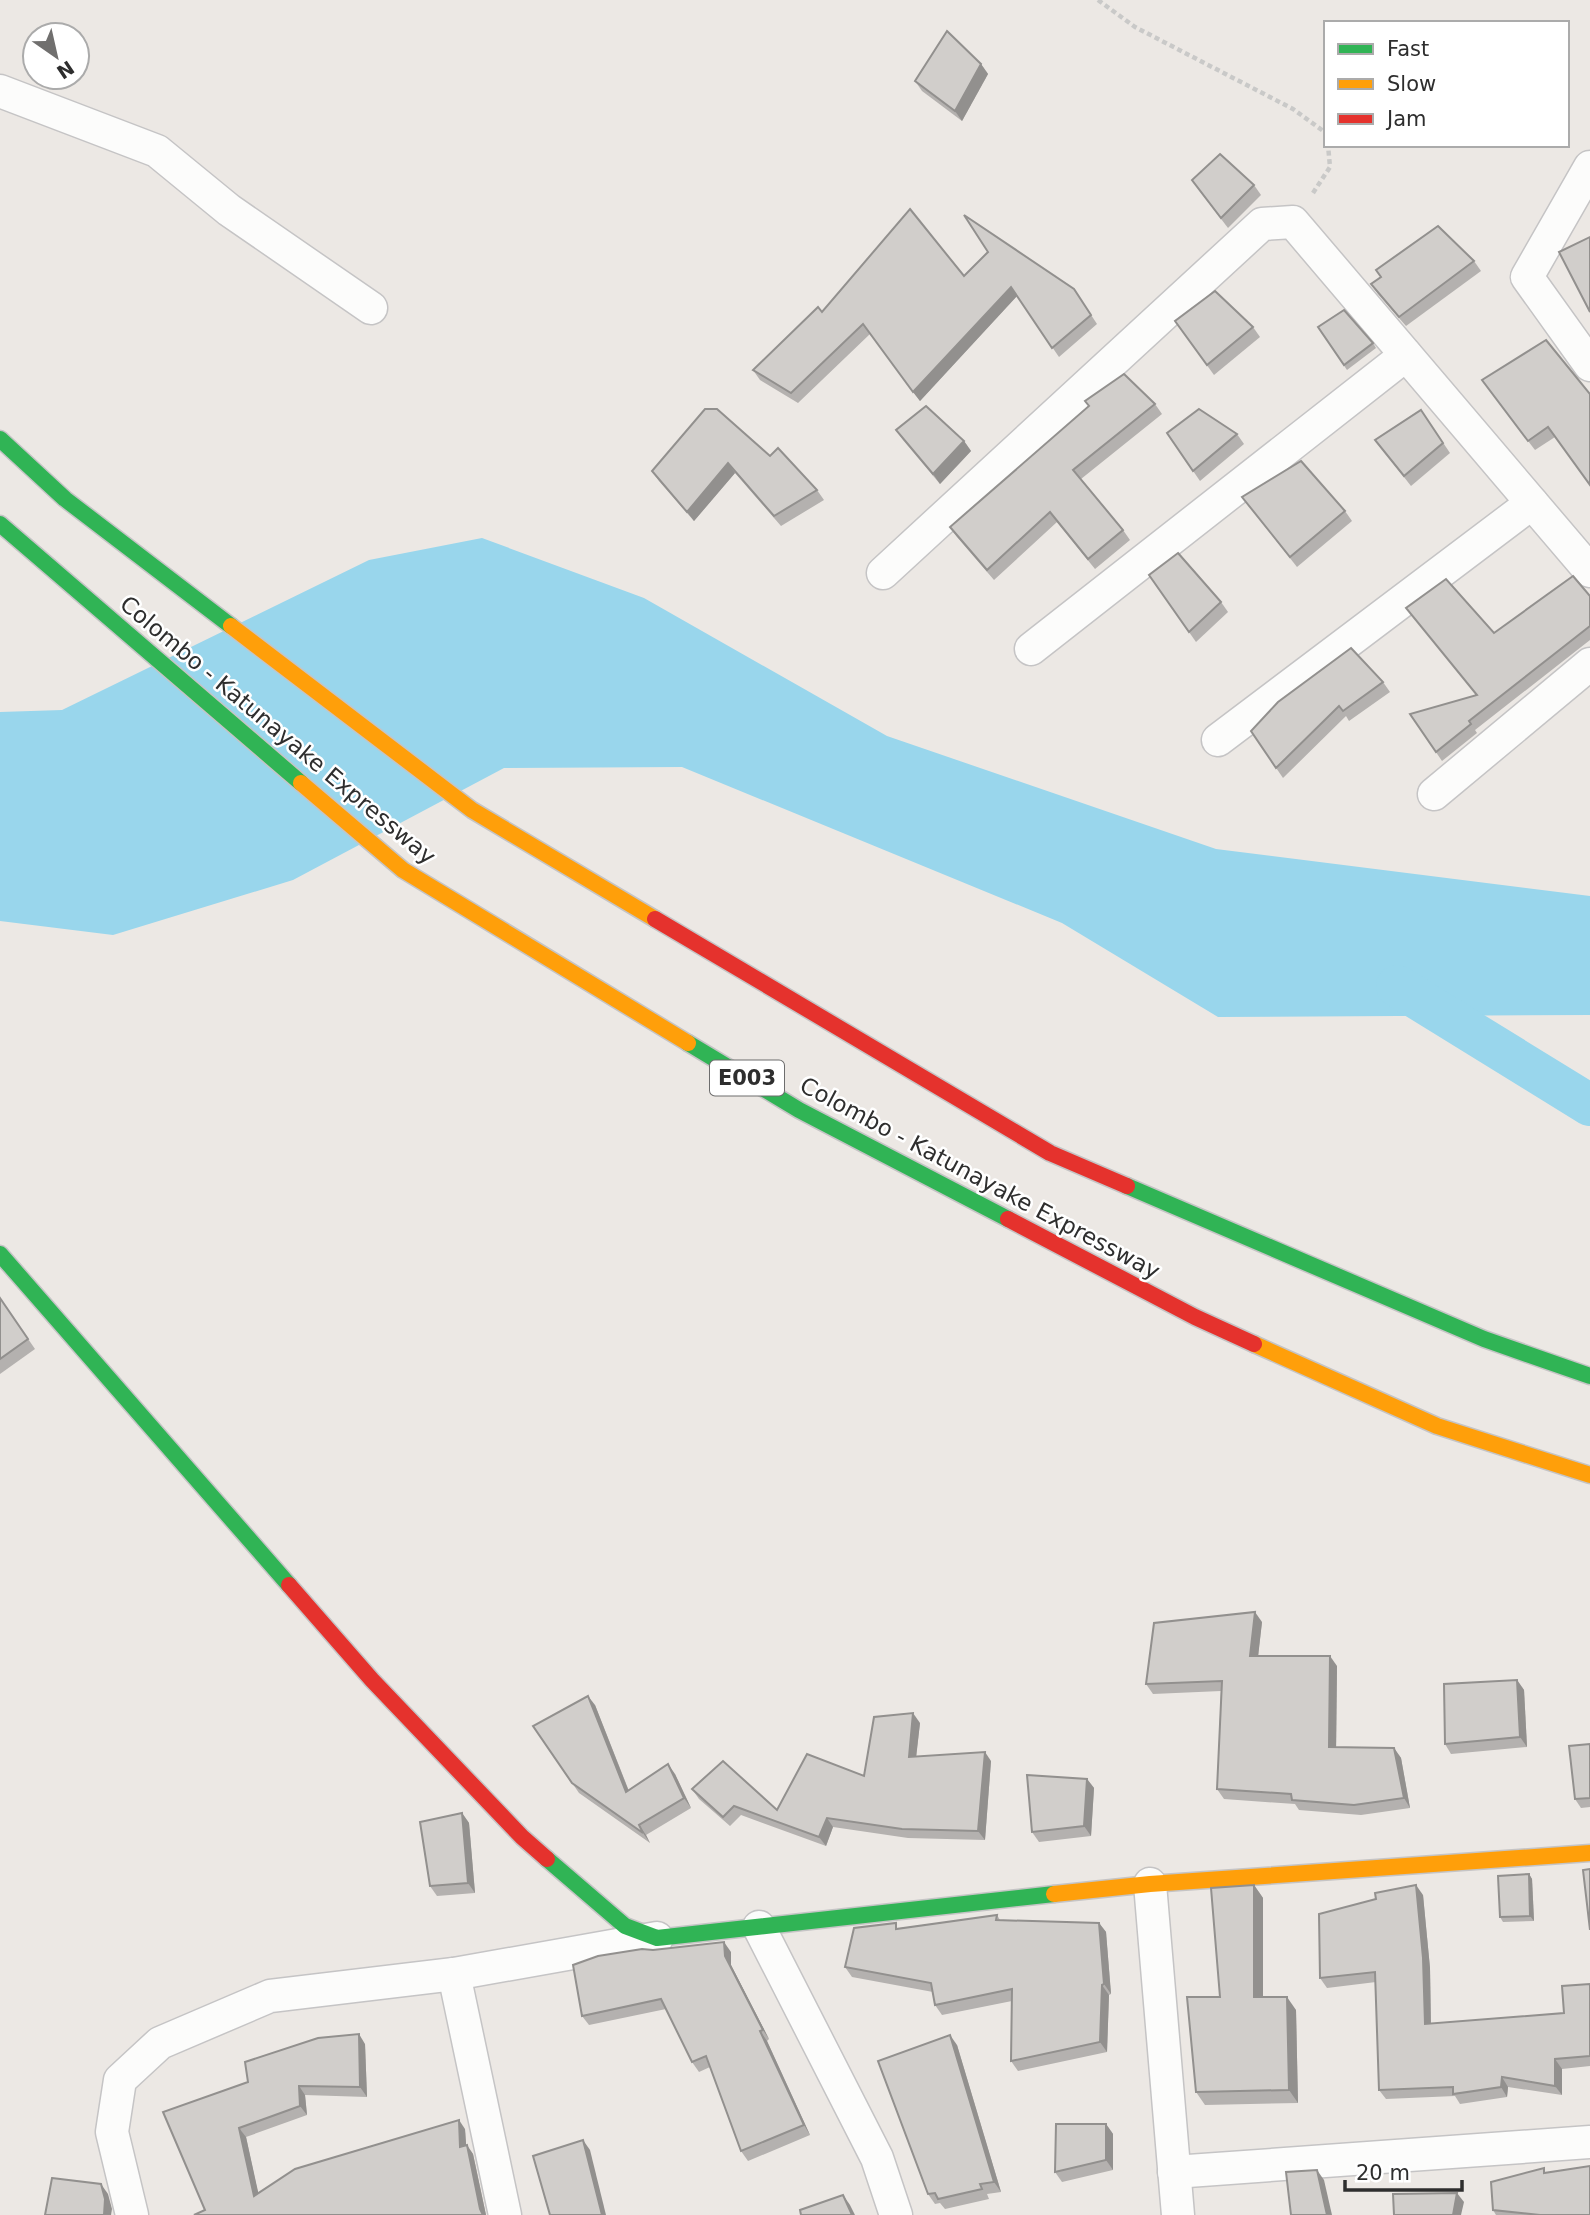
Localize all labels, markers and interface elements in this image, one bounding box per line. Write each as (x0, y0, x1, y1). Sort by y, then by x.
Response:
north arrow (21, 21, 91, 91)
legend (1324, 21, 1569, 147)
text: Fast (1387, 37, 1429, 61)
text: N (53, 57, 78, 84)
text: Slow (1387, 72, 1436, 96)
text: Jam (1385, 107, 1427, 131)
street label: Colombo - Katunayake Expressway (115, 590, 441, 870)
road number: E003 (710, 1060, 784, 1096)
street label: Colombo - Katunayake Expressway (796, 1072, 1164, 1284)
scale bar (1345, 2148, 1462, 2192)
text: 20 m (1356, 2161, 1410, 2185)

